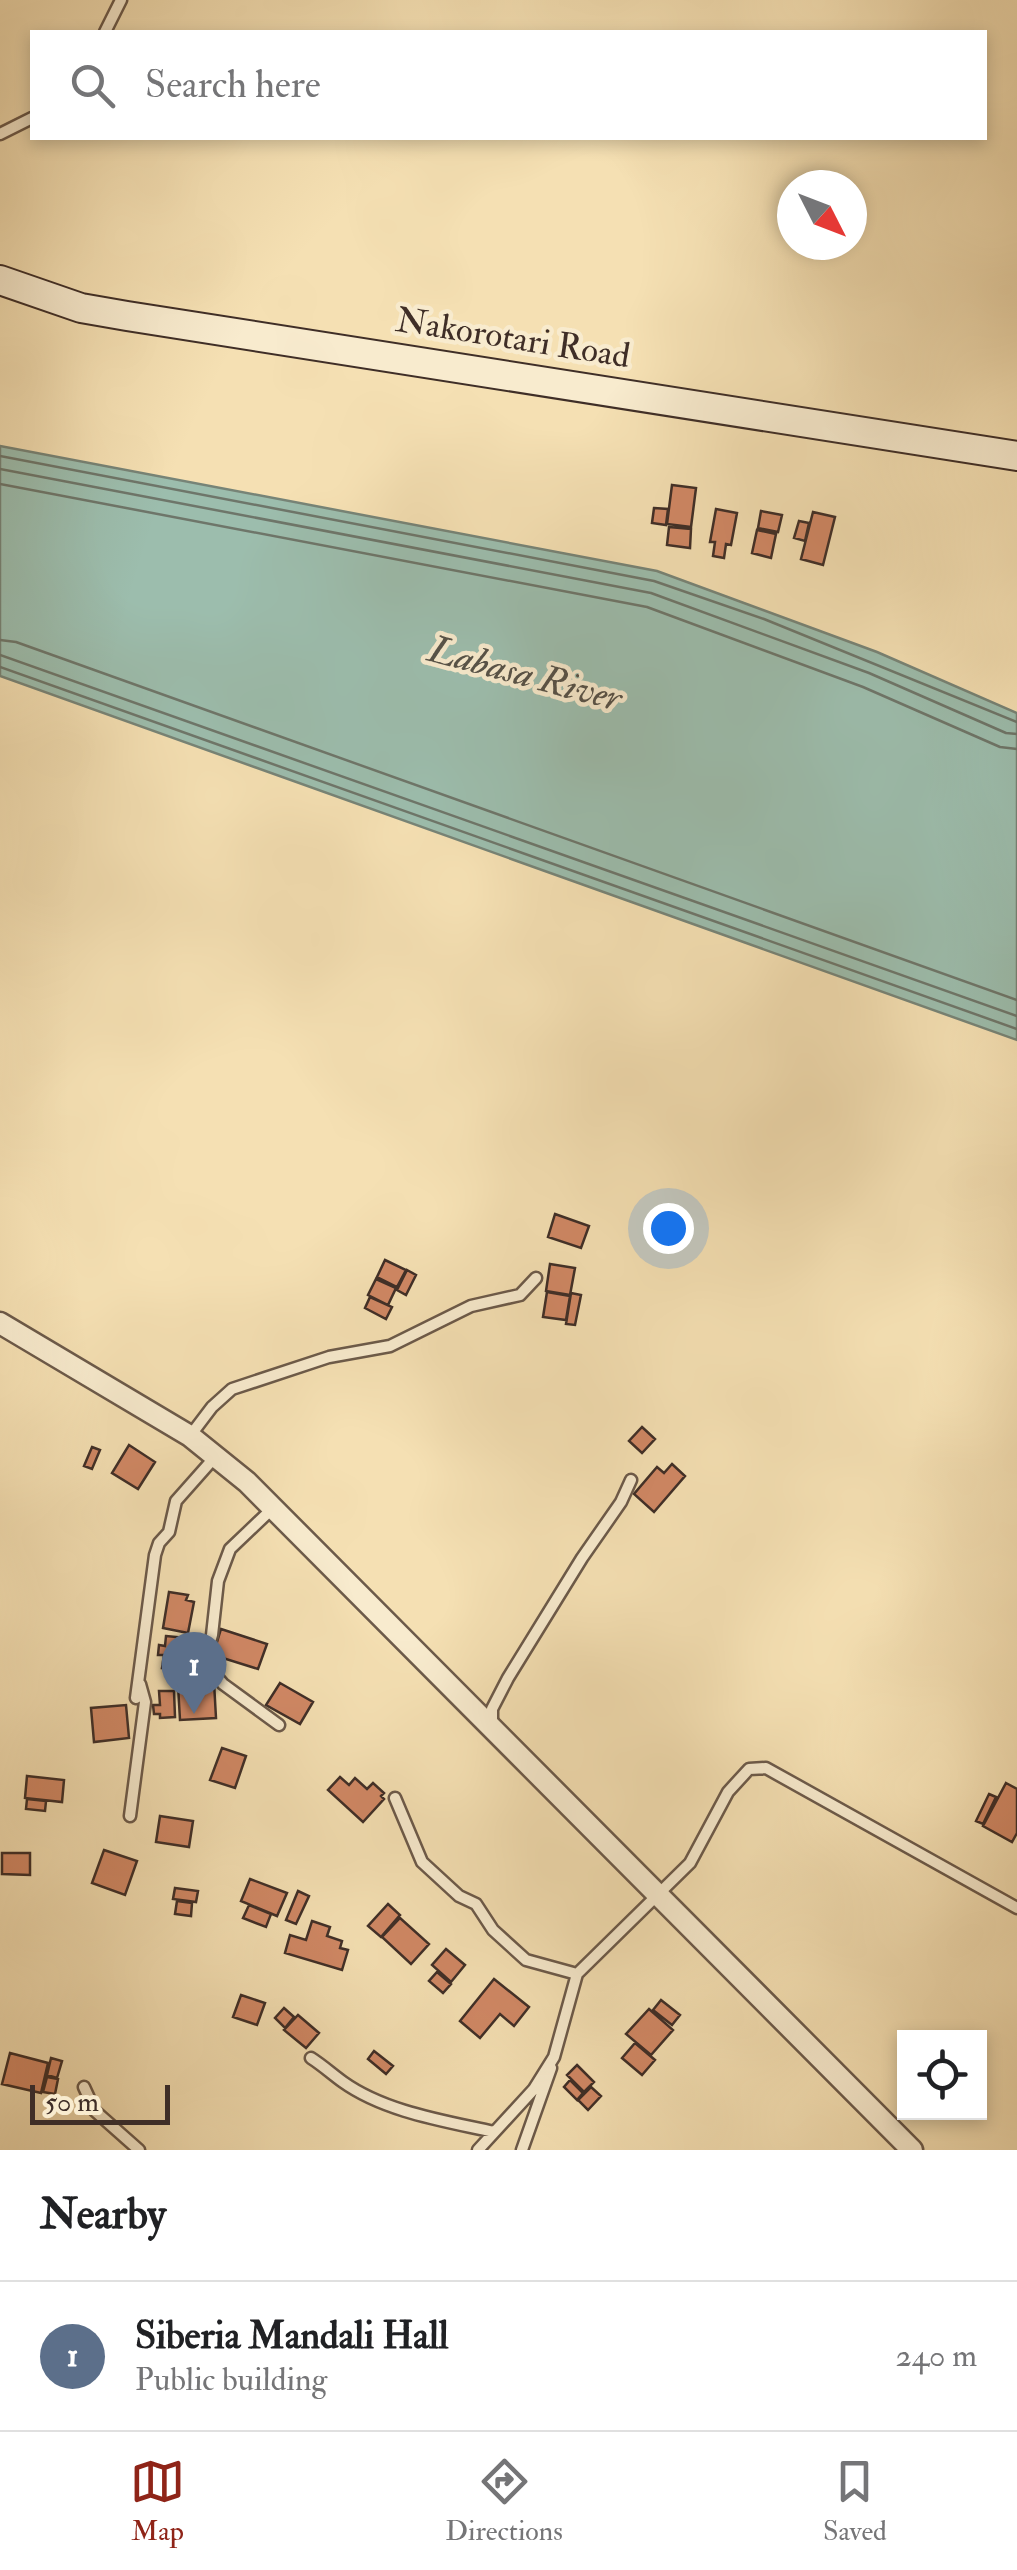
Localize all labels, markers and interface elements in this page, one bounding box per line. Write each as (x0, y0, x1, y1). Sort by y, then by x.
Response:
search box (30, 30, 987, 140)
icon: search (65, 58, 120, 113)
text: Search here (145, 61, 321, 109)
north arrow (777, 170, 867, 260)
street label: Nakorotari Road (393, 298, 633, 378)
water label: Labasa River (421, 625, 629, 723)
your location (643, 1203, 694, 1254)
pin: 1 (162, 1632, 226, 1714)
map controls (897, 2030, 987, 2120)
button: locate (897, 2030, 987, 2120)
scale bar (30, 2080, 170, 2124)
text: 50 m (45, 2085, 99, 2120)
text: Nearby (40, 2189, 166, 2241)
text: Siberia Mandali Hall (135, 2312, 448, 2360)
text: 1 (67, 2336, 78, 2376)
text: 240 m (896, 2336, 977, 2376)
text: Public building (135, 2360, 327, 2400)
tab: Map (130, 2454, 185, 2549)
tab: Directions (445, 2454, 563, 2549)
tab: Saved (823, 2454, 887, 2549)

